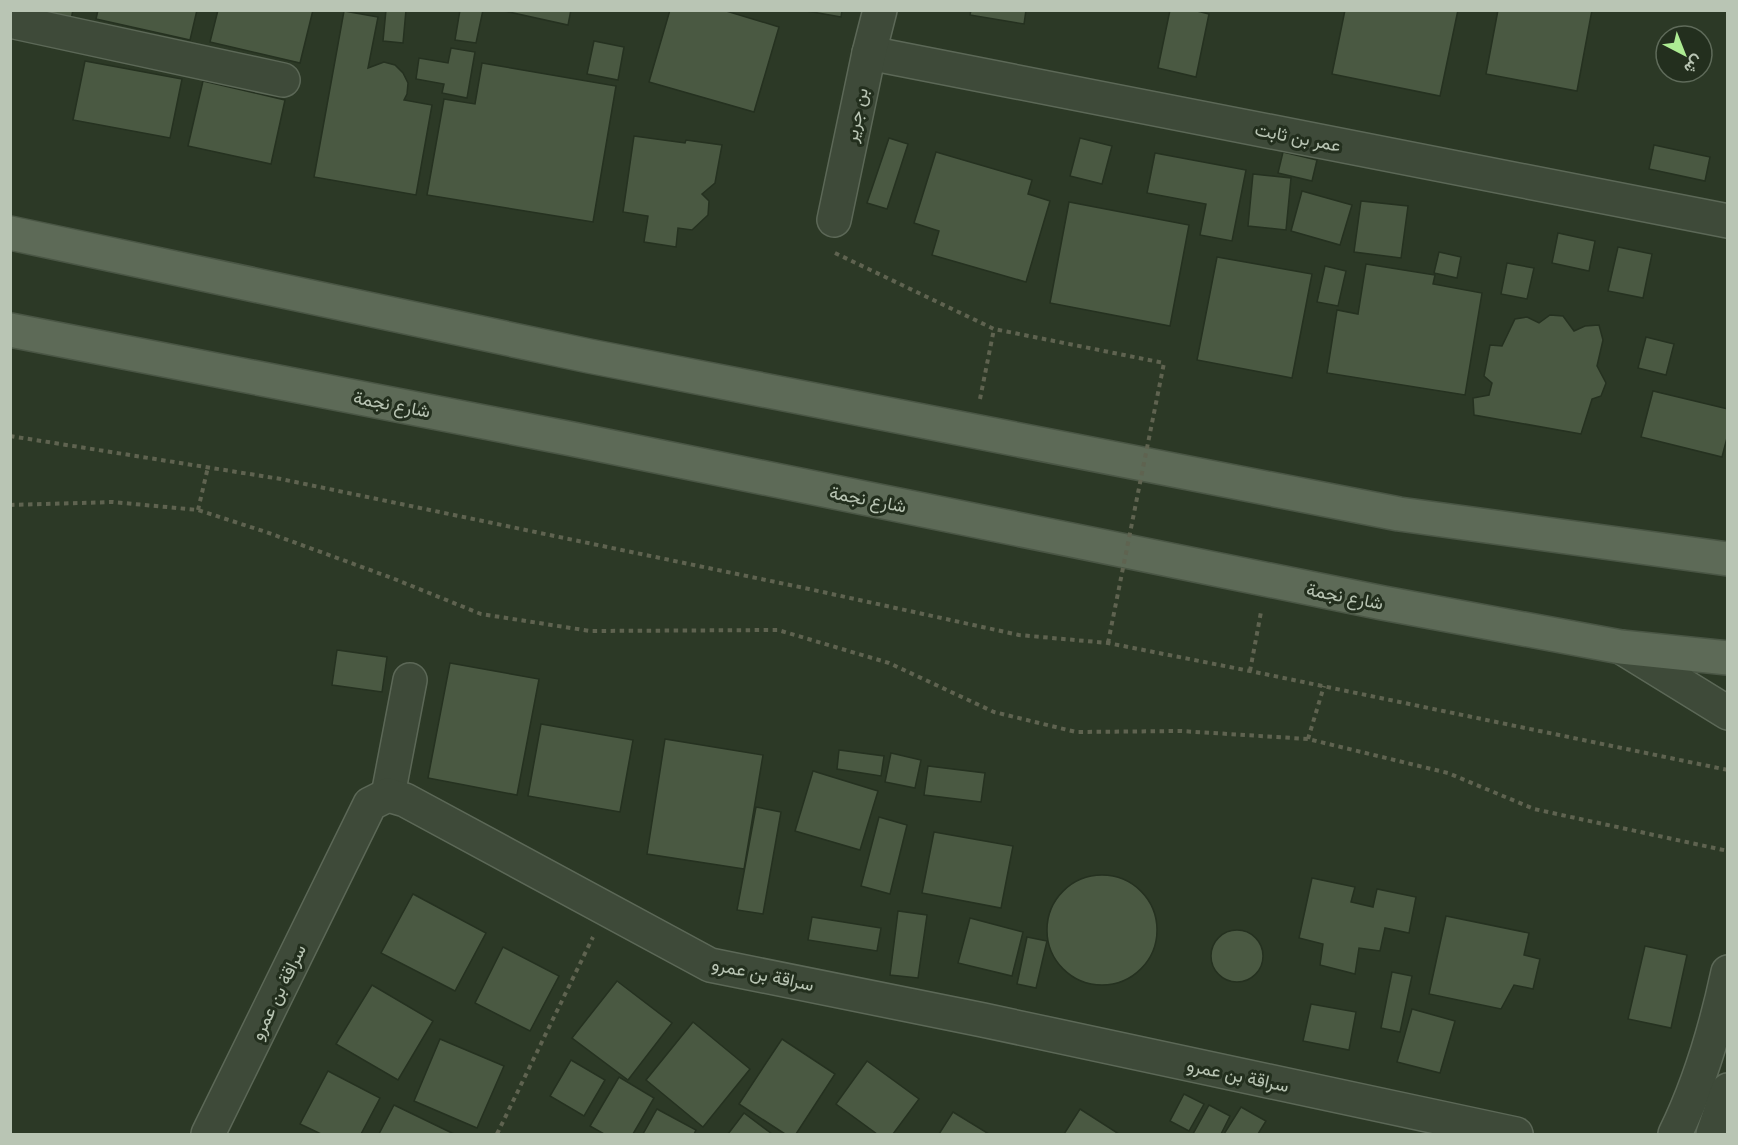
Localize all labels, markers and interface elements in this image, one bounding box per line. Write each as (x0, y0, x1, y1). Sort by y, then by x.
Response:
north arrow (1654, 24, 1714, 84)
text: ش (1680, 51, 1708, 79)
street label: بن جرير (839, 86, 873, 145)
street label: عمر بن ثابت (1253, 117, 1343, 157)
street label: شارع نجمة (351, 385, 432, 424)
street label: شارع نجمة (827, 480, 908, 519)
street label: شارع نجمة (1304, 577, 1385, 616)
street label: سراقة بن عمرو (245, 940, 311, 1044)
street label: سراقة بن عمرو (710, 952, 816, 996)
street label: سراقة بن عمرو (1185, 1053, 1291, 1097)

